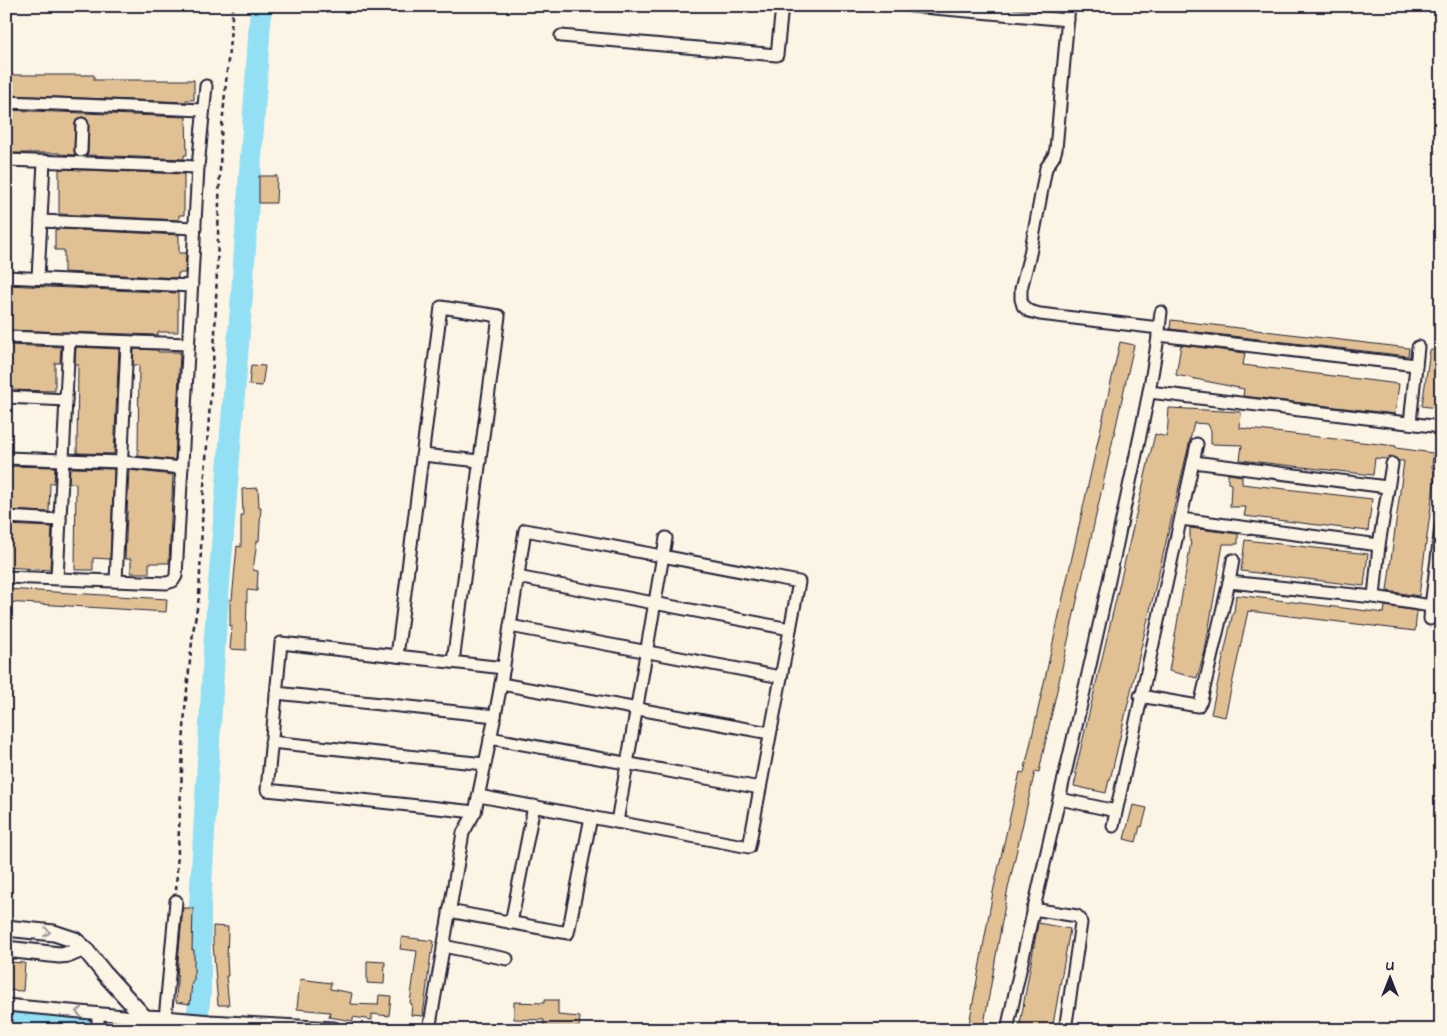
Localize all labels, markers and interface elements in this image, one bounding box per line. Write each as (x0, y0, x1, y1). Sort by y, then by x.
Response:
one-way arrow (44, 926, 52, 937)
north arrow (1364, 954, 1414, 1004)
text: U (1386, 956, 1394, 976)
one-way arrow (74, 1007, 82, 1018)

